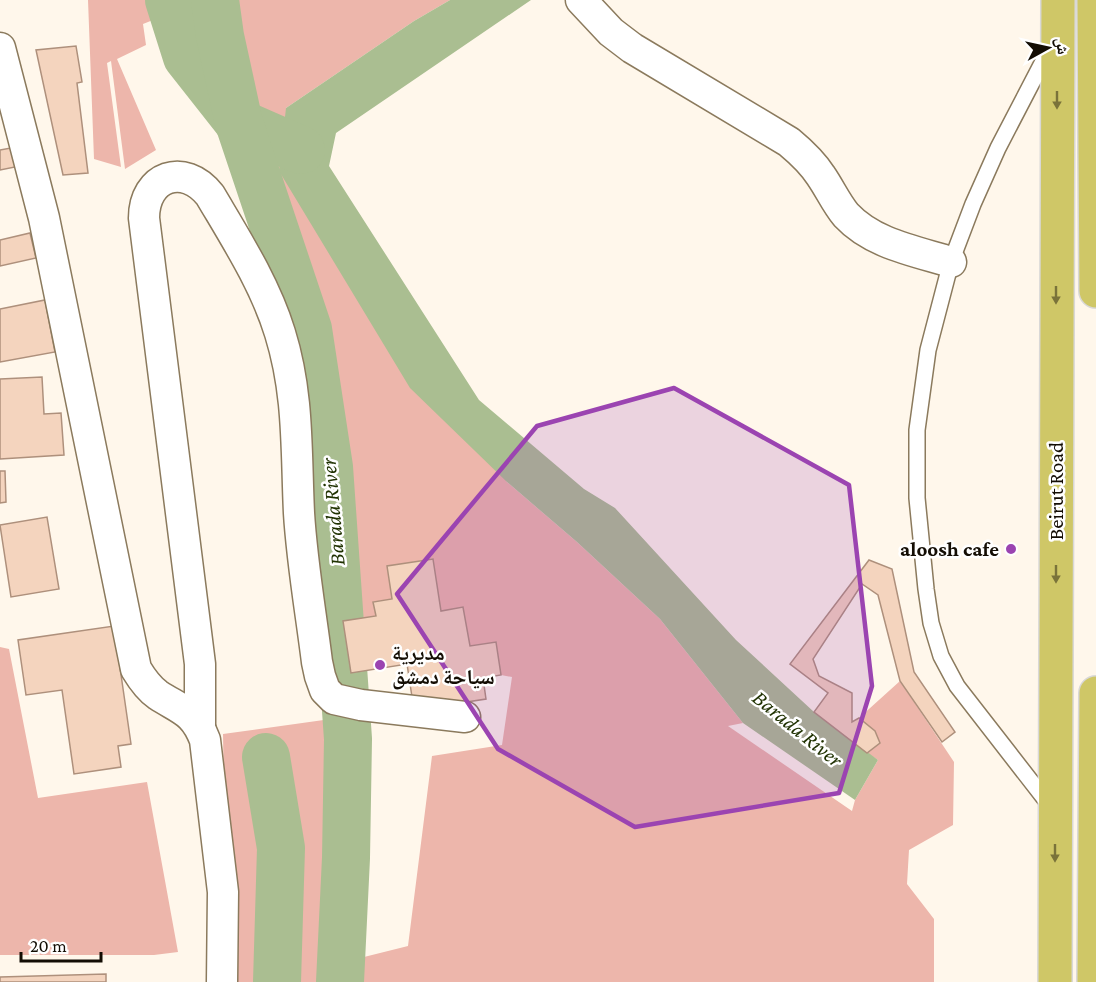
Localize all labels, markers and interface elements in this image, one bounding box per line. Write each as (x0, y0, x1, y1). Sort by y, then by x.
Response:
north arrow (1018, 18, 1078, 78)
text: ش (1052, 36, 1072, 56)
one-way arrow (1052, 91, 1062, 110)
one-way arrow (1051, 286, 1061, 305)
street label: Beirut Road (1044, 442, 1068, 540)
water label: Barada River (315, 456, 350, 567)
place label: aloosh cafe (900, 537, 999, 561)
marker: aloosh cafe (1004, 542, 1018, 556)
one-way arrow (1051, 565, 1061, 584)
place label: مديرية سياحة دمشق (392, 641, 495, 690)
marker: مديرية سياحة دمشق (373, 658, 387, 672)
water label: Barada River (748, 685, 848, 773)
one-way arrow (1050, 844, 1060, 863)
scale bar (21, 925, 100, 963)
text: 20 m (30, 936, 67, 956)

